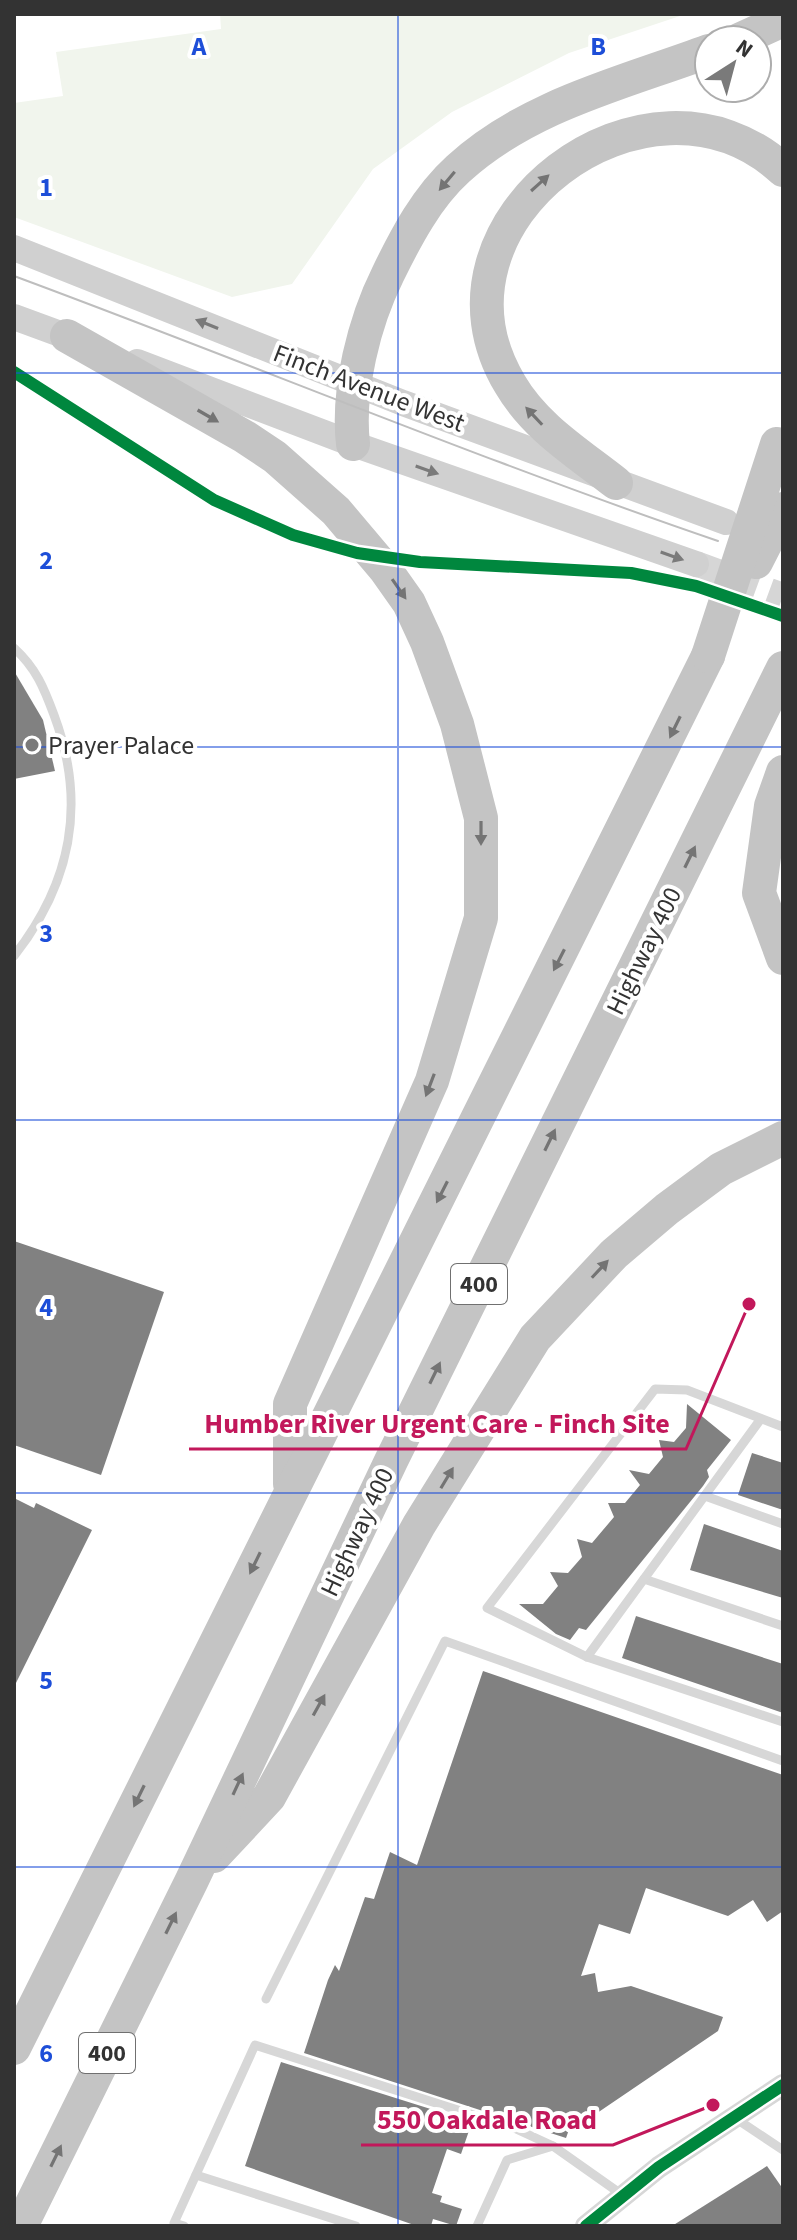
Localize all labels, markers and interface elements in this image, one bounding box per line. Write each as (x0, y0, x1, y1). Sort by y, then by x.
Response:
north arrow (693, 24, 773, 104)
text: A (191, 28, 208, 65)
text: B (590, 28, 606, 65)
text: N (729, 31, 759, 66)
text: 1 (39, 169, 53, 206)
one-way arrow (439, 170, 456, 190)
one-way arrow (531, 175, 550, 193)
one-way arrow (195, 318, 219, 331)
street label: Finch Avenue West (268, 334, 470, 442)
one-way arrow (526, 407, 544, 426)
one-way arrow (197, 409, 219, 423)
one-way arrow (415, 464, 439, 476)
text: 2 (39, 542, 53, 579)
one-way arrow (660, 550, 684, 563)
one-way arrow (391, 578, 406, 599)
one-way arrow (668, 715, 682, 739)
place label: Prayer Palace (48, 727, 194, 764)
marker: Prayer Palace (23, 736, 41, 754)
one-way arrow (475, 821, 487, 846)
one-way arrow (684, 845, 697, 868)
street label: Highway 400 (597, 881, 691, 1021)
text: 3 (39, 915, 53, 952)
one-way arrow (552, 948, 565, 971)
one-way arrow (423, 1073, 436, 1097)
one-way arrow (543, 1128, 557, 1151)
one-way arrow (435, 1180, 449, 1203)
one-way arrow (590, 1260, 608, 1279)
road number: 400 (451, 1264, 507, 1304)
text: 4 (39, 1289, 53, 1326)
one-way arrow (428, 1361, 442, 1384)
callout: Humber River Urgent Care - Finch Site (189, 1397, 686, 1449)
text: Humber River Urgent Care - Finch Site (204, 1404, 670, 1444)
street label: Highway 400 (311, 1462, 403, 1602)
one-way arrow (440, 1467, 454, 1489)
one-way arrow (248, 1551, 262, 1574)
text: 5 (39, 1662, 53, 1699)
one-way arrow (312, 1694, 326, 1716)
one-way arrow (231, 1772, 245, 1796)
one-way arrow (133, 1784, 146, 1807)
one-way arrow (164, 1911, 178, 1934)
road number: 400 (79, 2033, 135, 2073)
text: 6 (39, 2035, 53, 2072)
callout: 550 Oakdale Road (361, 2093, 613, 2145)
text: 550 Oakdale Road (377, 2100, 597, 2140)
one-way arrow (49, 2144, 63, 2168)

